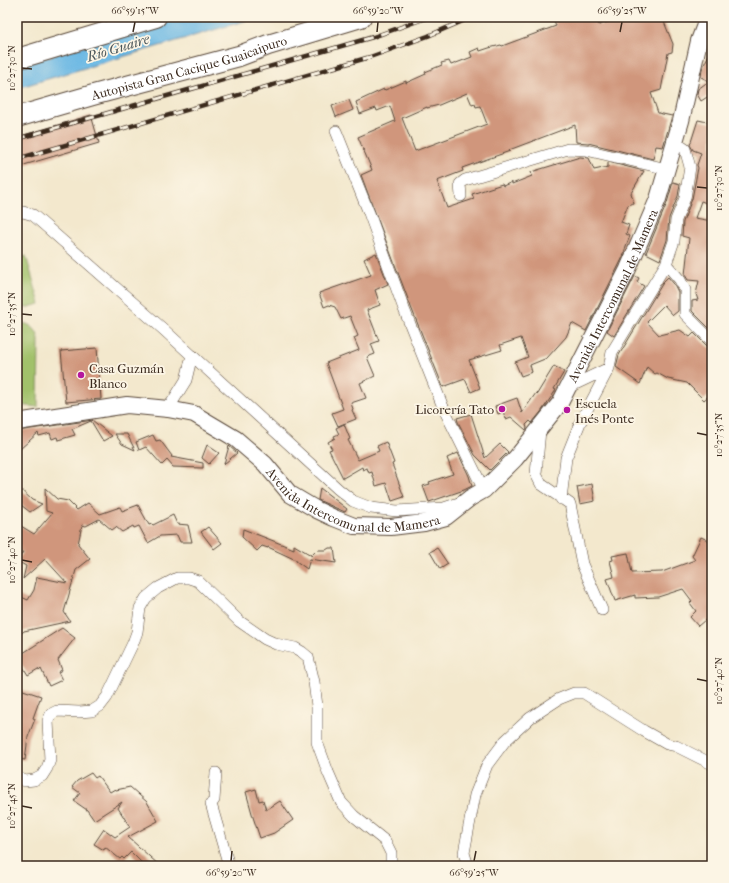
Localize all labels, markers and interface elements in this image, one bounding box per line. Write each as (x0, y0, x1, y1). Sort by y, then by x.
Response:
text: 66°59'15"W (111, 5, 160, 17)
text: 66°59'20"W (353, 5, 404, 17)
text: 66°59'25"W (597, 5, 648, 17)
water label: Río Guaire (84, 30, 152, 66)
street label: Autopista Gran Cacique Guaicaipuro (89, 32, 289, 103)
text: 10°27'30"N (6, 45, 18, 91)
text: 10°27'30"N (713, 165, 725, 211)
street label: Avenida Intercomunal de Mamera (564, 206, 661, 386)
text: 10°27'35"N (6, 291, 18, 336)
place label: Casa Guzmán Blanco (89, 361, 164, 391)
marker: Casa Guzmán Blanco (76, 370, 86, 380)
place label: Escuela Inés Ponte (575, 396, 635, 426)
place label: Licorería Tato (415, 402, 494, 417)
marker: Licorería Tato (497, 404, 507, 414)
marker: Escuela Inés Ponte (562, 405, 572, 415)
text: 10°27'35"N (713, 412, 725, 457)
street label: Avenida Intercomunal de Mamera (263, 464, 442, 535)
text: 10°27'40"N (6, 536, 18, 584)
text: 10°27'40"N (713, 657, 725, 705)
text: 10°27'45"N (6, 782, 18, 829)
text: 66°59'20"W (206, 867, 257, 879)
text: 66°59'25"W (449, 867, 500, 879)

